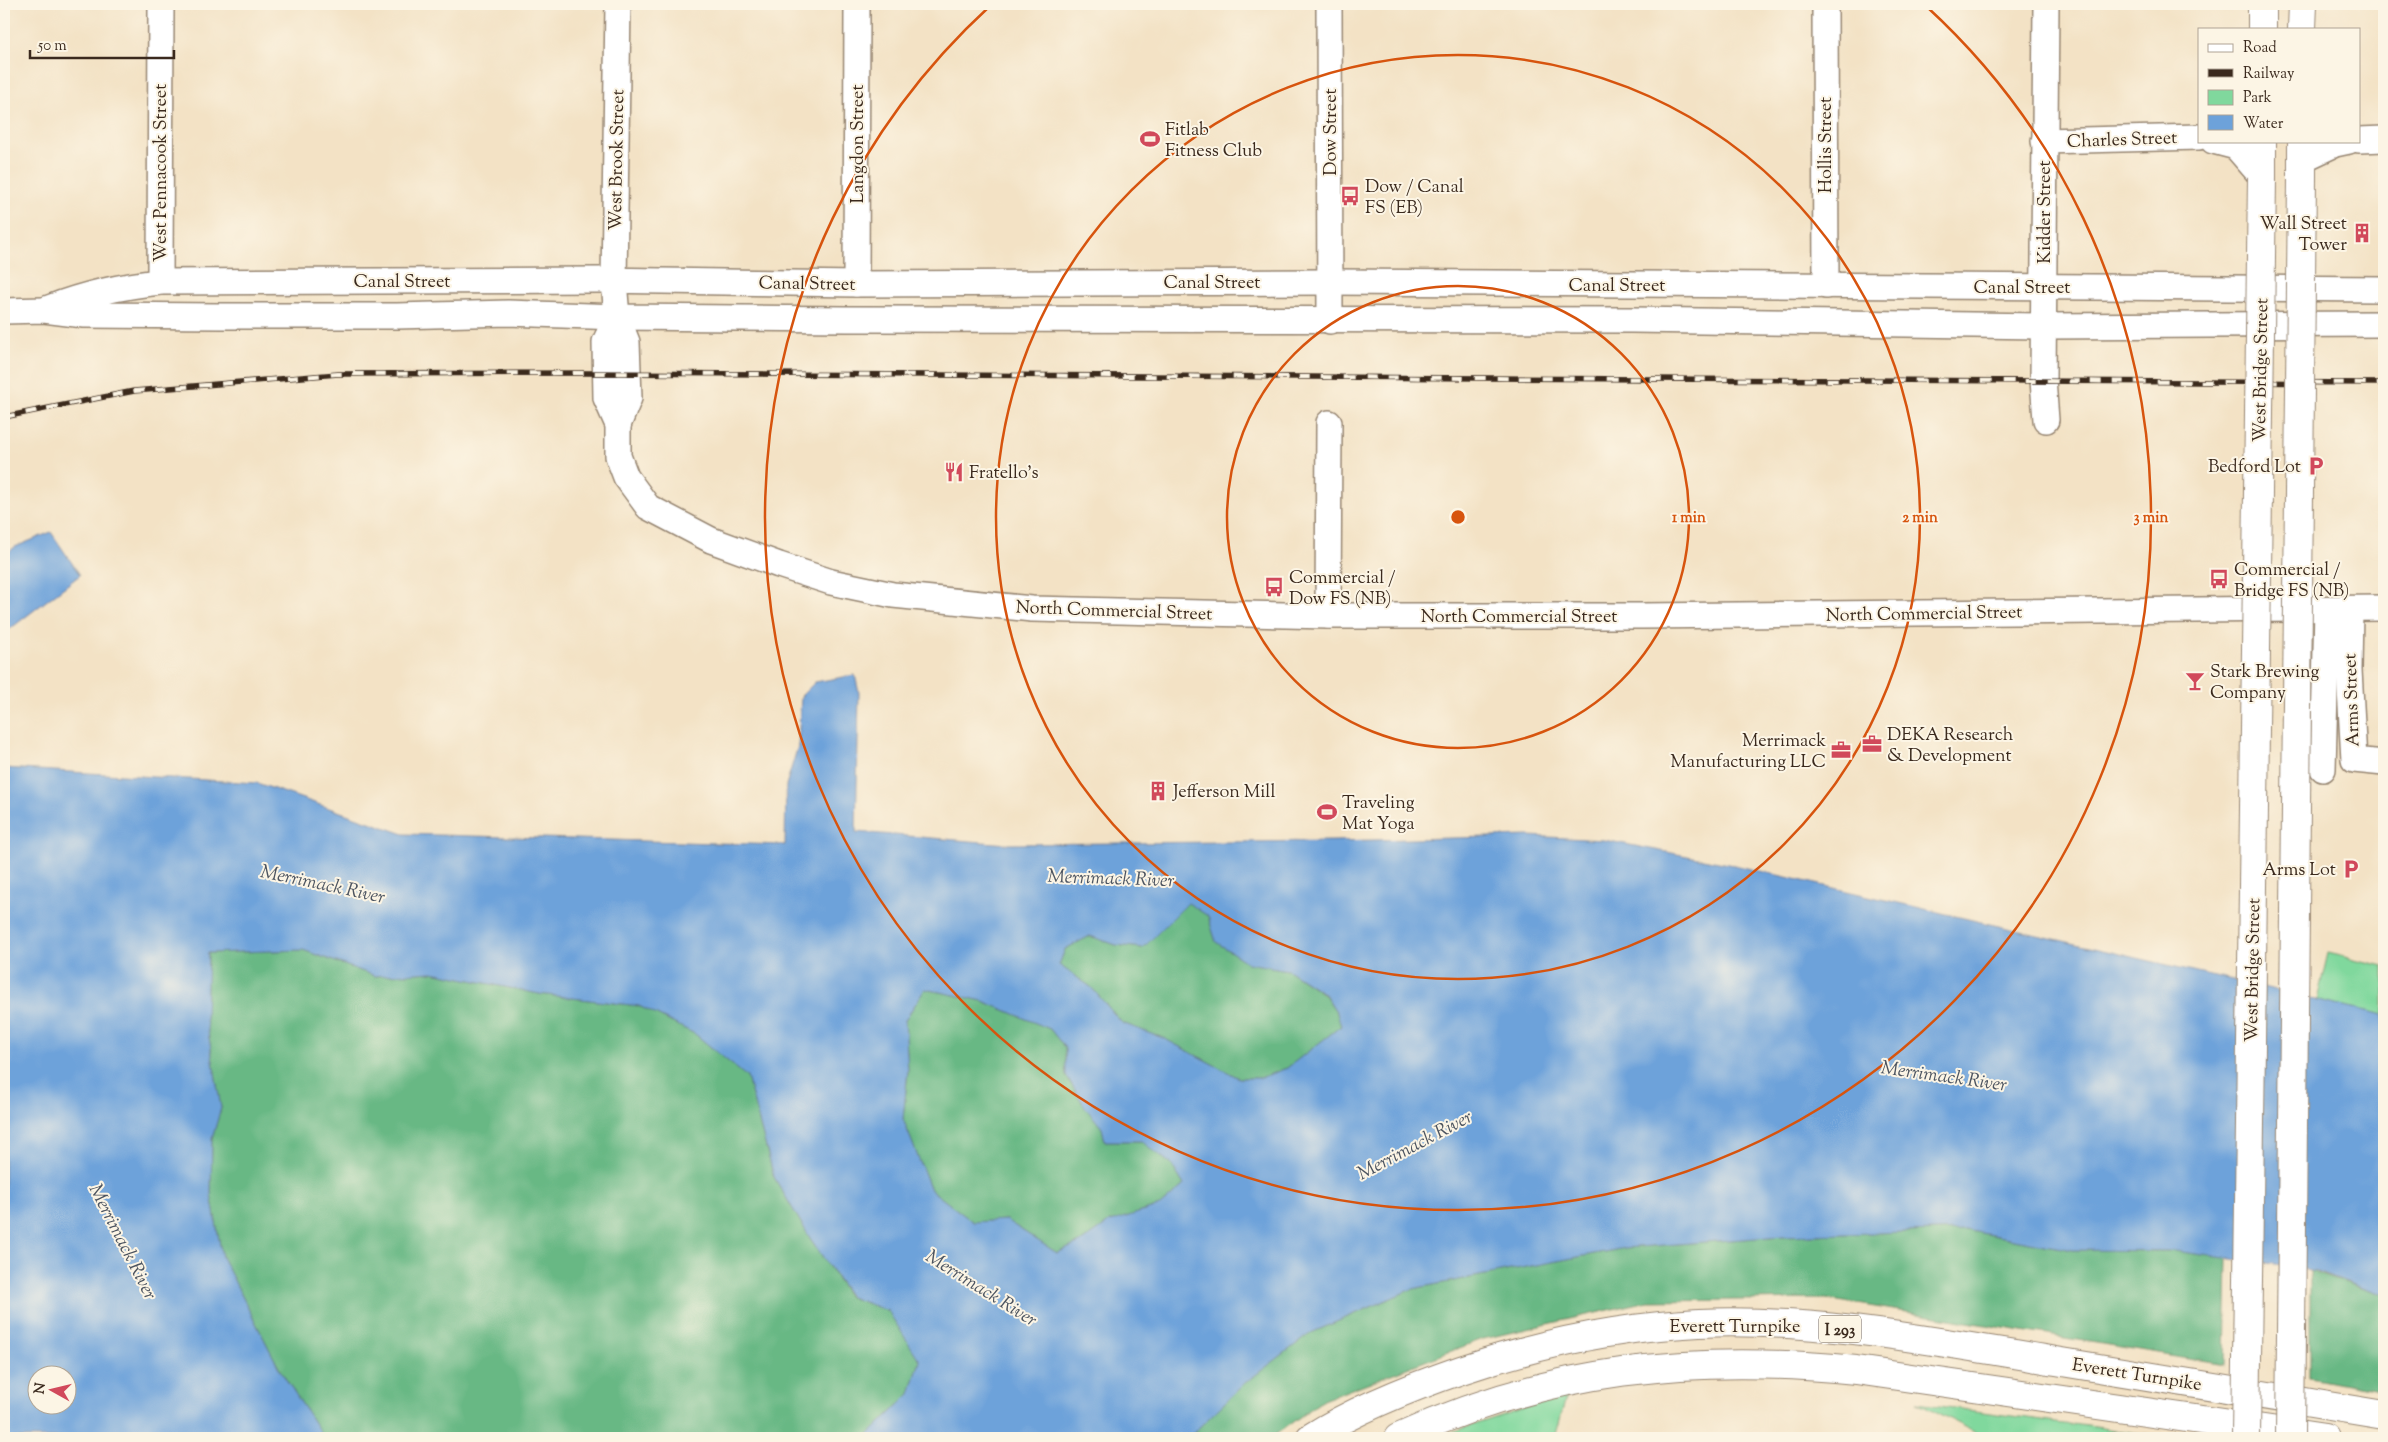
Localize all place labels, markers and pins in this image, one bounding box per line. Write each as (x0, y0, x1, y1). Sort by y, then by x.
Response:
place label: Fitlab Fitness Club (1165, 118, 1262, 165)
sports icon: Fitlab Fitness Club (1139, 128, 1161, 150)
place label: Dow / Canal FS (EB) (1365, 175, 1464, 222)
bus stop icon: Dow / Canal FS (EB) (1339, 185, 1361, 207)
place label: Wall Street Tower (2259, 212, 2347, 259)
building icon: Wall Street Tower (2351, 222, 2373, 244)
place label: Bedford Lot (2208, 455, 2301, 481)
parking icon: Bedford Lot (2305, 455, 2327, 477)
restaurant icon: Fratello's (943, 461, 965, 483)
place label: Fratello's (969, 461, 1039, 487)
centre of rings (1449, 508, 1467, 526)
place label: Commercial / Bridge FS (NB) (2234, 558, 2349, 605)
place label: Commercial / Dow FS (NB) (1289, 566, 1396, 613)
bus stop icon: Commercial / Bridge FS (NB) (2208, 568, 2230, 590)
bus stop icon: Commercial / Dow FS (NB) (1263, 576, 1285, 598)
place label: Stark Brewing Company (2210, 660, 2319, 707)
bar icon: Stark Brewing Company (2184, 670, 2206, 692)
place label: DEKA Research & Development (1887, 723, 2014, 770)
place label: Merrimack Manufacturing LLC (1670, 729, 1826, 776)
office icon: DEKA Research & Development (1861, 733, 1883, 755)
office icon: Merrimack Manufacturing LLC (1830, 739, 1852, 761)
building icon: Jefferson Mill (1147, 780, 1169, 802)
place label: Jefferson Mill (1172, 780, 1275, 806)
place label: Traveling Mat Yoga (1342, 791, 1415, 838)
sports icon: Traveling Mat Yoga (1316, 801, 1338, 823)
place label: Arms Lot (2262, 858, 2336, 884)
parking icon: Arms Lot (2340, 858, 2362, 880)

